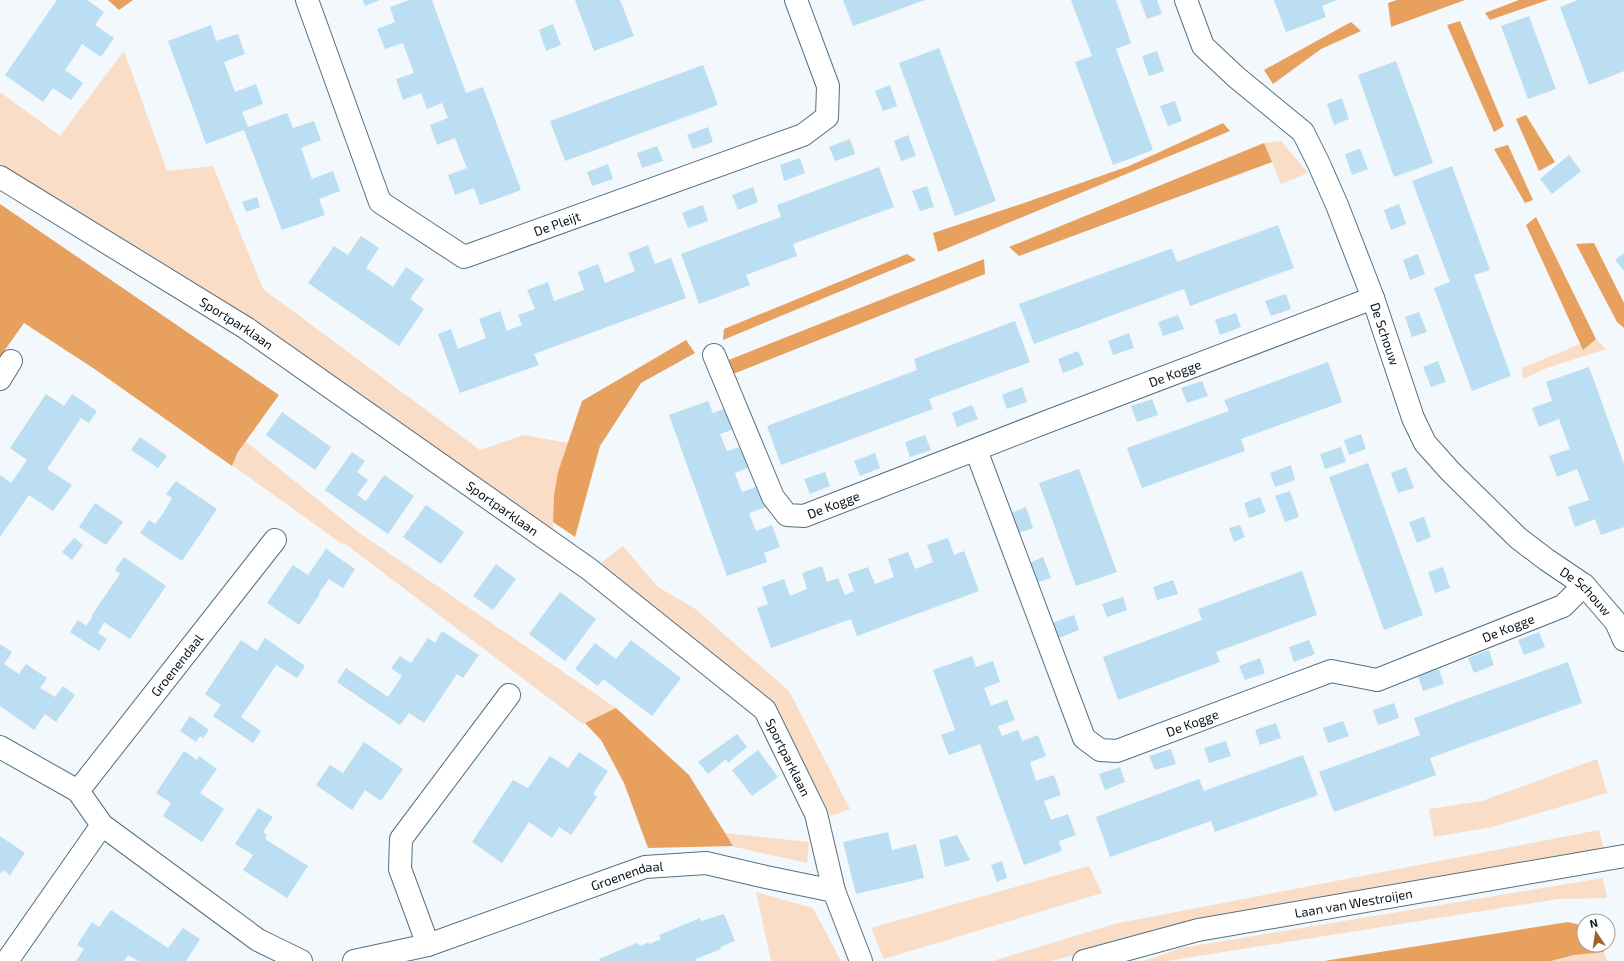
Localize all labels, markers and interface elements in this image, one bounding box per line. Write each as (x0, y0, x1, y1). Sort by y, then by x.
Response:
street label: De Pleijt (531, 208, 583, 239)
street label: Sportparklaan (197, 293, 277, 353)
street label: De Schouw (1367, 300, 1403, 368)
street label: De Kogge (1146, 356, 1203, 390)
street label: Sportparklaan (463, 477, 542, 539)
street label: De Kogge (805, 487, 862, 522)
street label: De Schouw (1557, 563, 1615, 619)
street label: De Kogge (1480, 610, 1537, 645)
street label: Groenendaal (147, 630, 206, 700)
street label: De Kogge (1164, 706, 1221, 740)
street label: Sportparklaan (762, 716, 814, 799)
street label: Groenendaal (589, 858, 664, 894)
street label: Laan van Westroijen (1293, 885, 1414, 921)
north arrow (1576, 913, 1616, 953)
text: N (1588, 916, 1599, 930)

